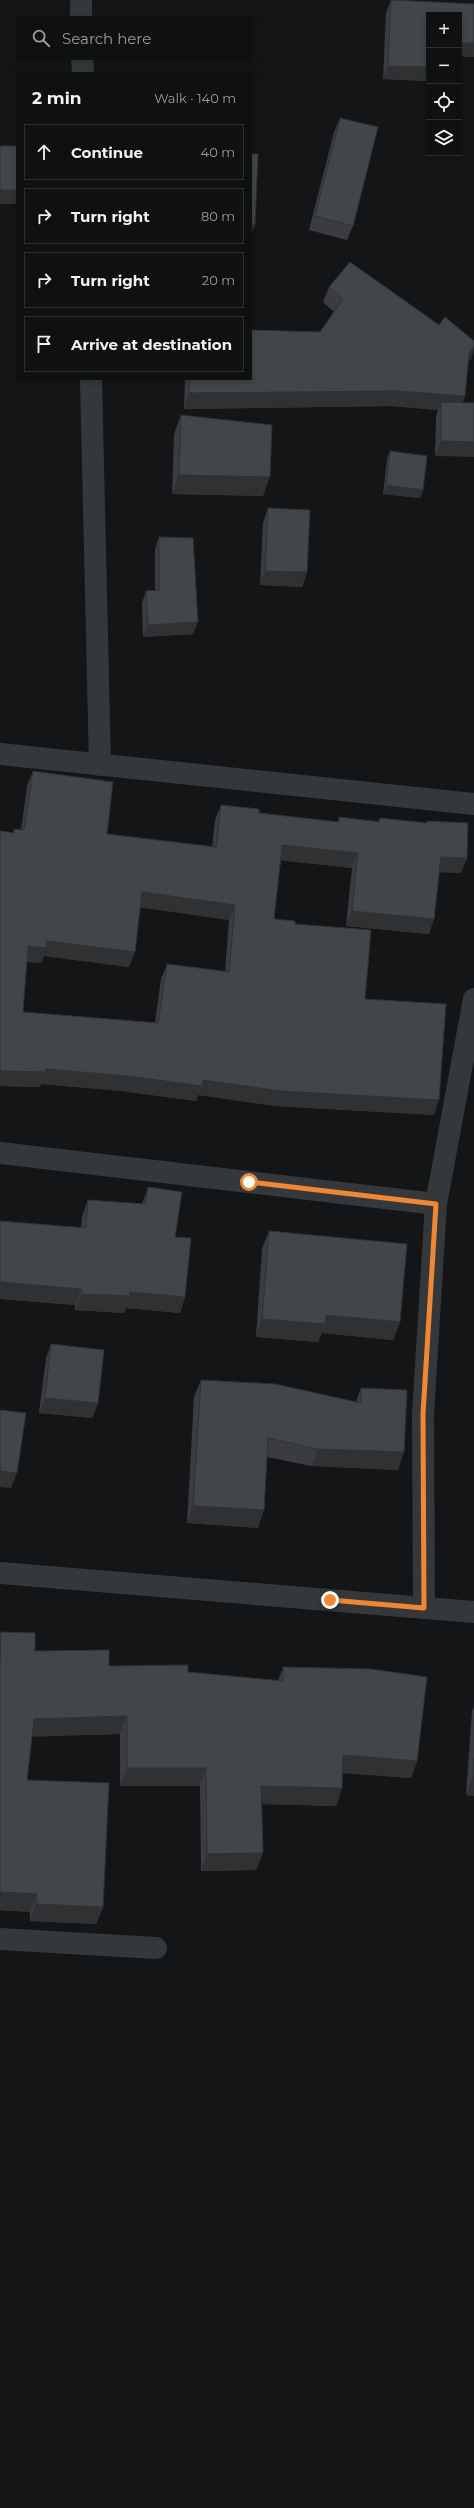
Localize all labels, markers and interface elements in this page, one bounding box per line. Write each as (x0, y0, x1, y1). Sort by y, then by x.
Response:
map controls (426, 12, 462, 156)
button: + (426, 12, 462, 48)
search box (16, 16, 252, 60)
icon: search (30, 27, 52, 49)
text: Search here (62, 29, 151, 48)
button: − (426, 48, 462, 84)
button: locate (426, 84, 462, 120)
text: 2 min (32, 88, 82, 108)
text: Walk · 140 m (154, 90, 236, 106)
button: layers (426, 120, 462, 156)
icon: ahead (33, 141, 55, 163)
text: Continue (71, 143, 143, 162)
text: 40 m (201, 144, 235, 160)
icon: right (33, 205, 55, 227)
text: Turn right (71, 207, 150, 226)
text: 80 m (201, 208, 235, 224)
icon: right (33, 269, 55, 291)
text: Turn right (71, 271, 150, 290)
text: 20 m (202, 272, 235, 288)
icon: arrive (33, 333, 55, 355)
text: Arrive at destination (71, 335, 232, 354)
route start (240, 1173, 258, 1191)
route end (321, 1591, 339, 1609)

